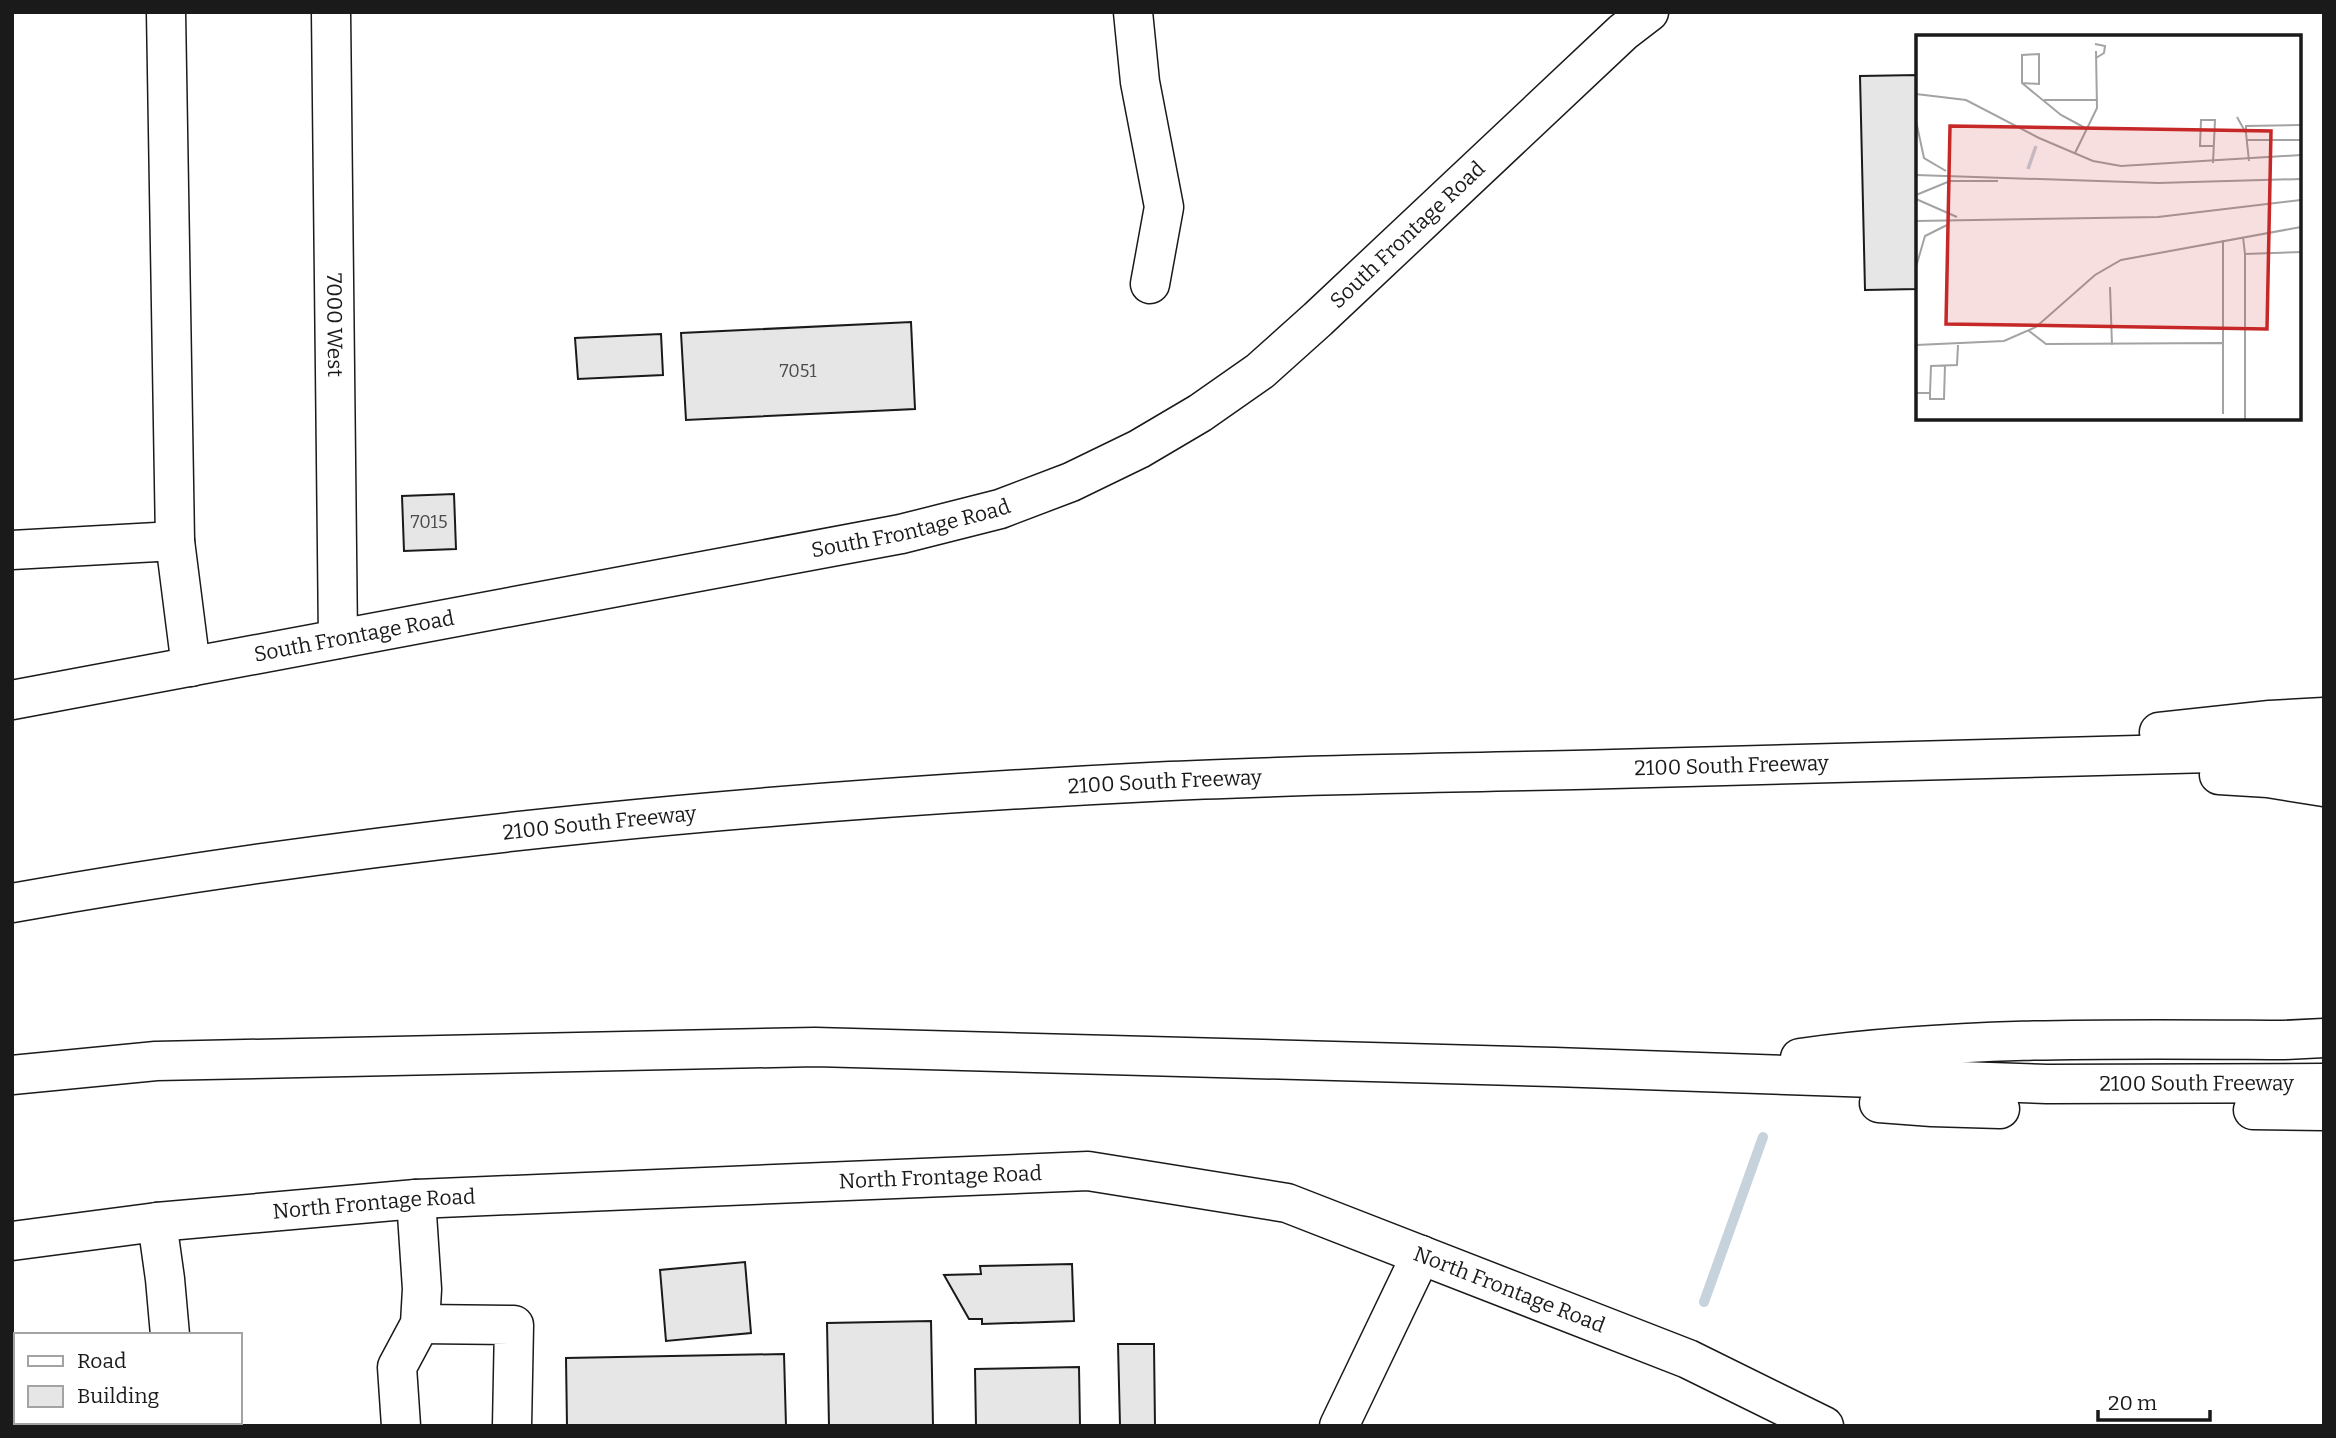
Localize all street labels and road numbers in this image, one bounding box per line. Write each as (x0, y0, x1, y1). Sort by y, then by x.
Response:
street label: South Frontage Road (1325, 156, 1491, 314)
street label: 7000 West (321, 273, 348, 377)
street label: South Frontage Road (809, 493, 1014, 563)
street label: South Frontage Road (252, 605, 456, 668)
street label: 2100 South Freeway (1634, 750, 1830, 781)
street label: 2100 South Freeway (1067, 764, 1263, 799)
street label: 2100 South Freeway (501, 800, 698, 846)
street label: 2100 South Freeway (2099, 1070, 2295, 1097)
street label: North Frontage Road (838, 1160, 1042, 1194)
street label: North Frontage Road (271, 1184, 476, 1225)
street label: North Frontage Road (1410, 1241, 1609, 1339)

